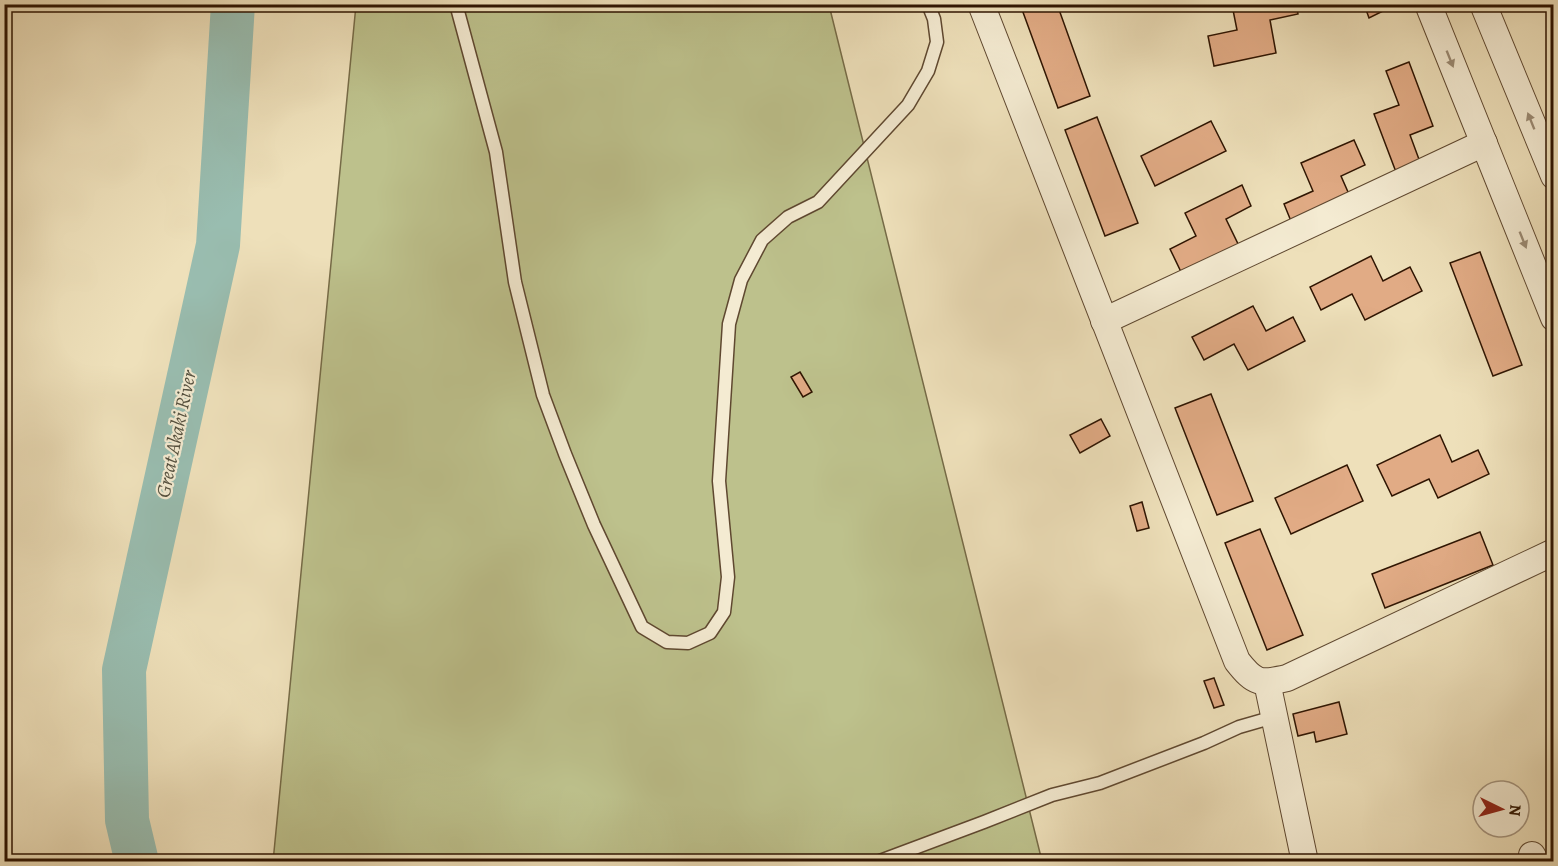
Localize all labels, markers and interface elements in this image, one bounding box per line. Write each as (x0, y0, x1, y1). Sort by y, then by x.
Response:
one-way arrow (1446, 50, 1455, 68)
one-way arrow (1526, 112, 1536, 130)
one-way arrow (1518, 231, 1528, 249)
water label: Great Akaki River (149, 367, 203, 500)
north arrow (1471, 779, 1531, 839)
text: N (1503, 803, 1526, 817)

